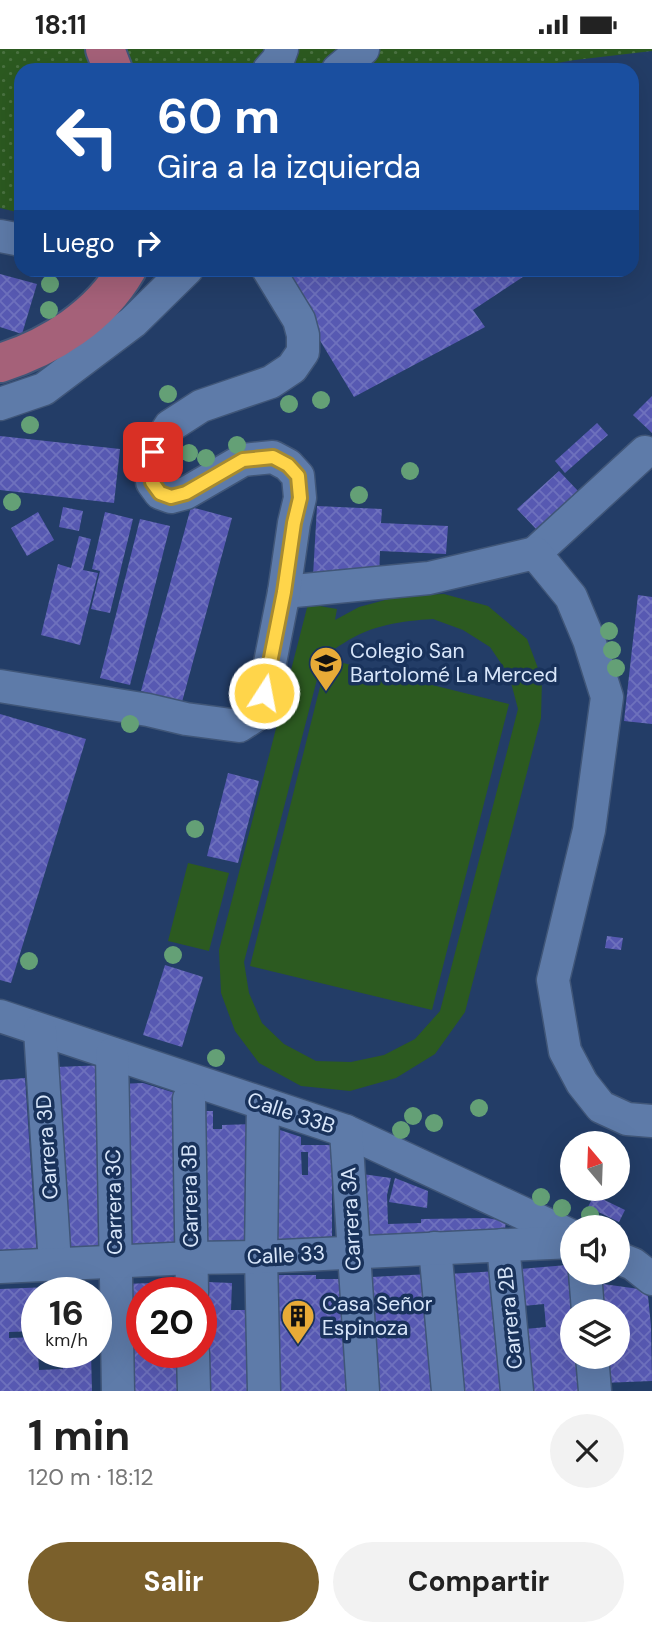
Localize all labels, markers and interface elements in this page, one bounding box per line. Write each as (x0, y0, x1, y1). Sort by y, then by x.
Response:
text: 18:11 (35, 8, 86, 42)
text: 60 m (157, 84, 280, 148)
icon: left (42, 91, 133, 182)
text: Gira a la izquierda (157, 146, 421, 188)
icon: right (129, 224, 167, 262)
text: Luego (42, 226, 115, 260)
pin (123, 422, 183, 482)
icon: arrive (134, 433, 172, 471)
place label: Colegio San Bartolomé La Merced (350, 637, 558, 689)
school or university icon: Colegio San Bartolomé La Merced (307, 644, 345, 693)
position arrow (227, 656, 301, 730)
street label: Calle 33B (243, 1086, 339, 1140)
street label: Carrera 3D (29, 1094, 65, 1200)
north arrow (560, 1131, 630, 1201)
map controls (560, 1131, 630, 1369)
street label: Carrera 3B (175, 1144, 205, 1248)
street label: Carrera 3C (99, 1149, 129, 1255)
street label: Carrera 3A (334, 1166, 368, 1272)
button: sound (560, 1215, 630, 1285)
street label: Calle 33 (246, 1239, 326, 1271)
street label: Carrera 2B (491, 1265, 529, 1371)
speed limit sign: 20 (126, 1277, 217, 1368)
text: 16 (49, 1290, 84, 1336)
place label: Casa Señor Espinoza (322, 1290, 433, 1342)
building icon: Casa Señor Espinoza (279, 1297, 317, 1346)
button: layers (560, 1299, 630, 1369)
text: km/h (45, 1328, 88, 1352)
text: 1 min (28, 1408, 130, 1463)
button: close (550, 1414, 624, 1488)
text: 120 m · 18:12 (28, 1462, 154, 1492)
button: Salir (28, 1542, 319, 1622)
button: Compartir (333, 1542, 624, 1622)

